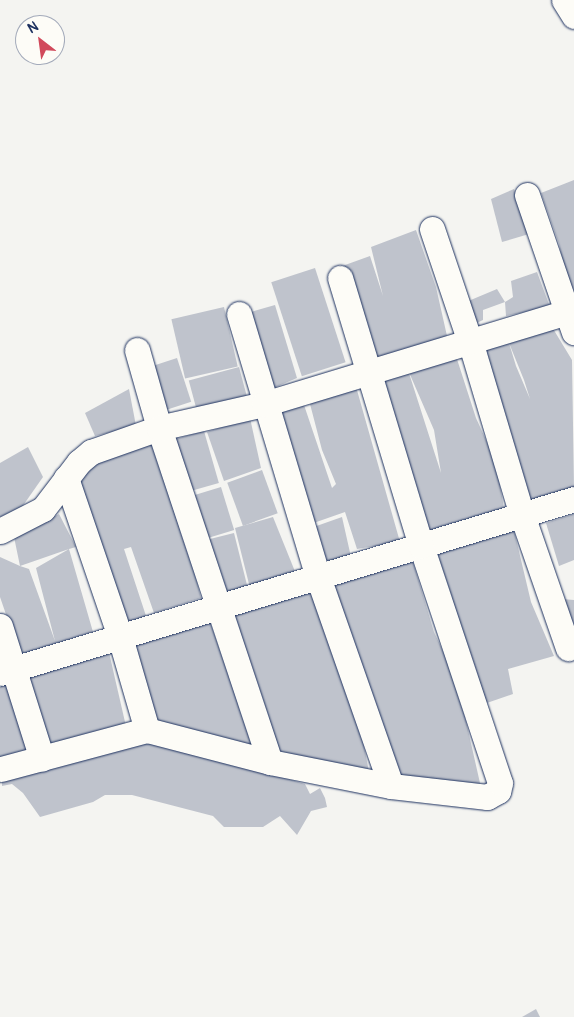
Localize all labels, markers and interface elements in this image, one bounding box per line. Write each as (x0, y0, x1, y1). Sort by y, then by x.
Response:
north arrow (15, 15, 65, 65)
text: N (24, 18, 41, 37)

